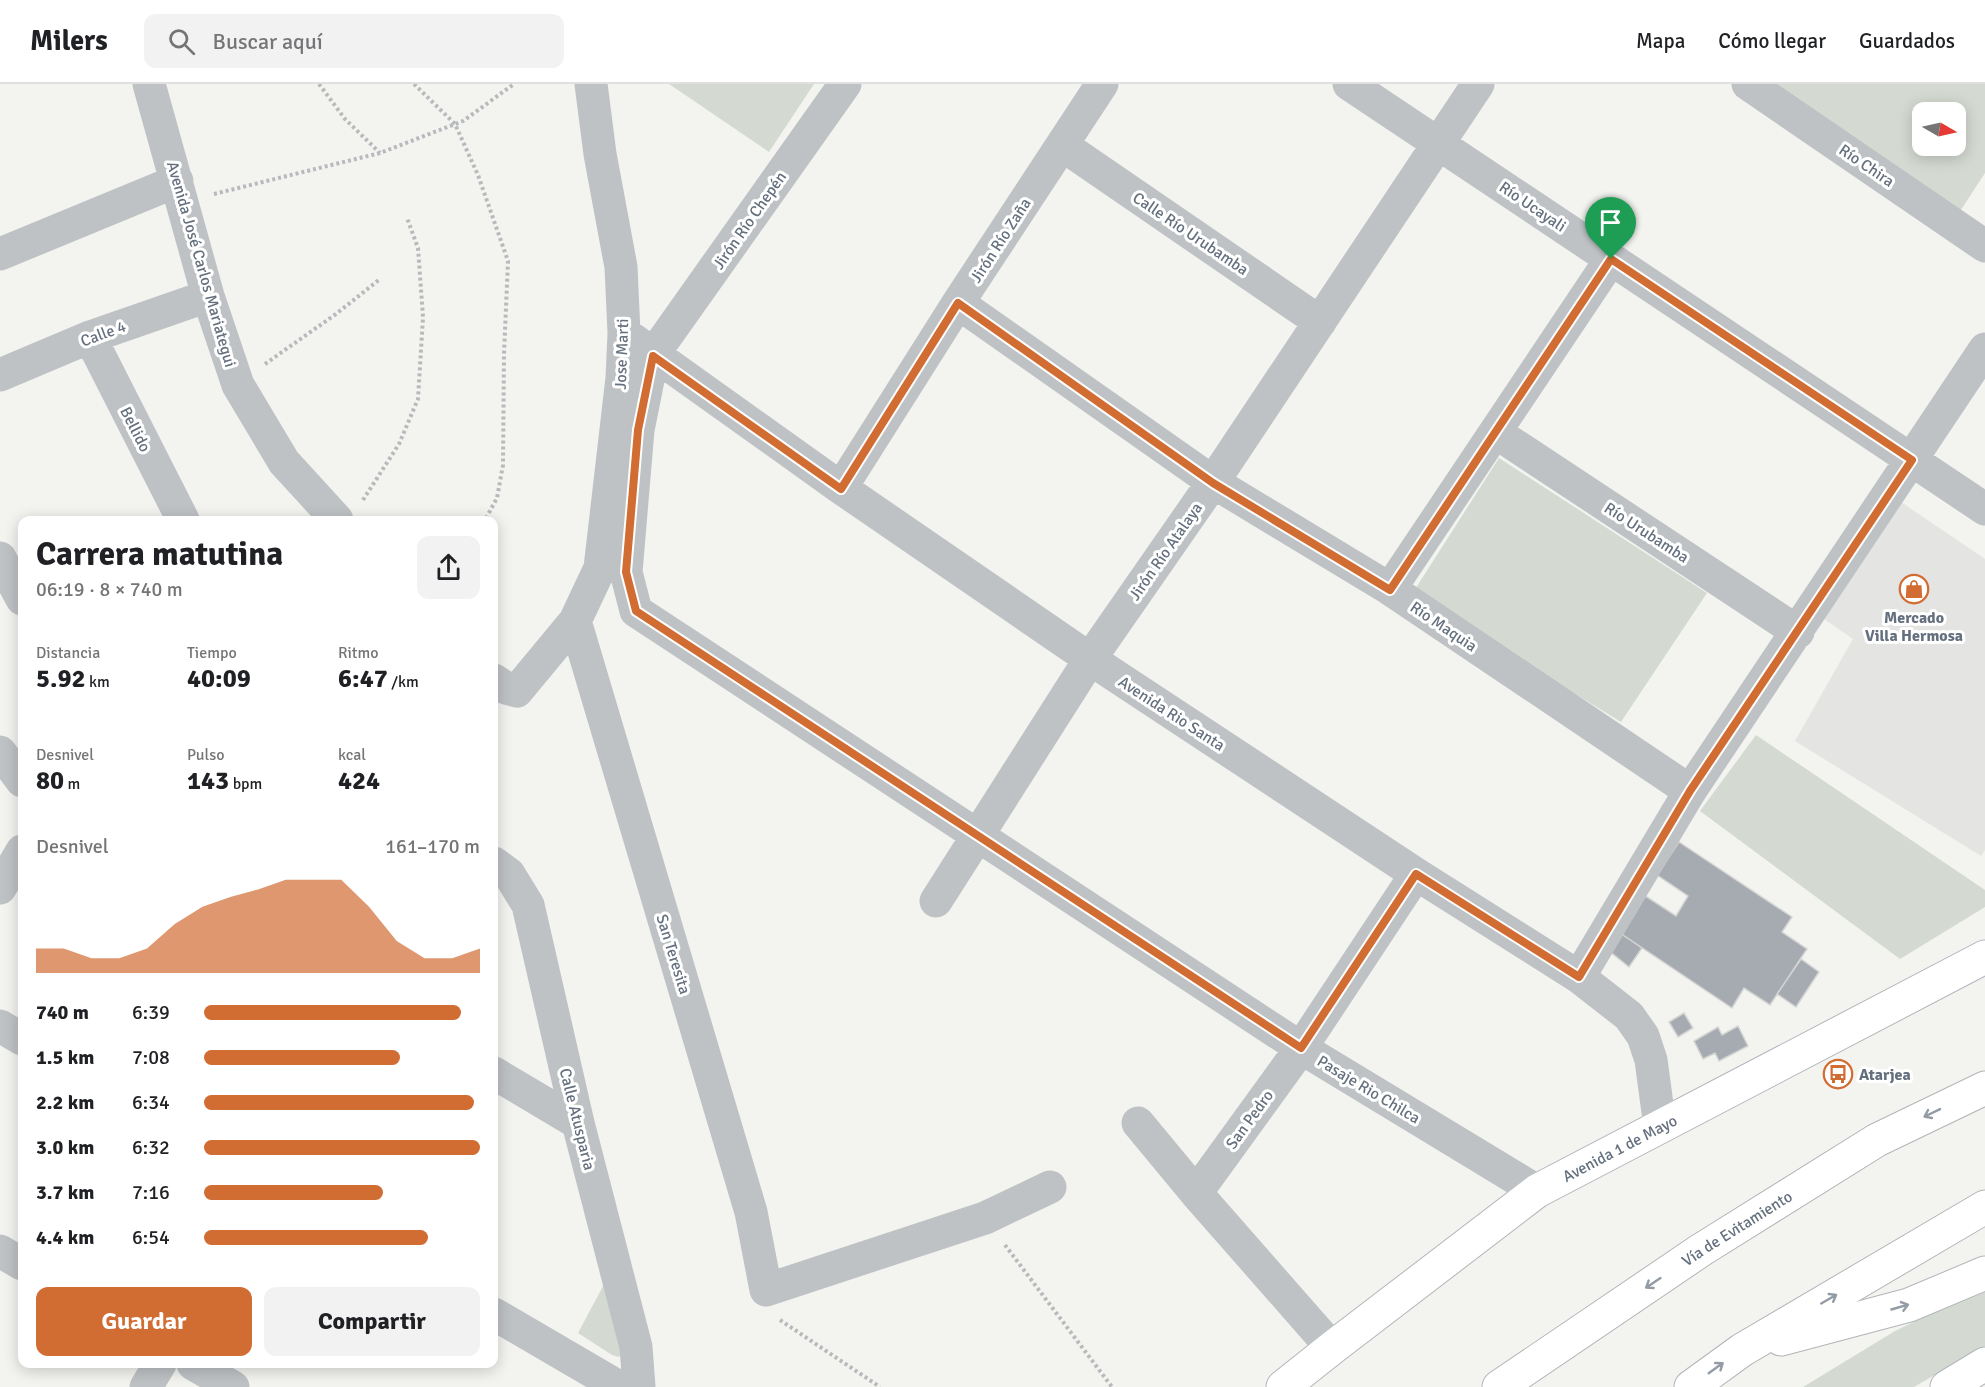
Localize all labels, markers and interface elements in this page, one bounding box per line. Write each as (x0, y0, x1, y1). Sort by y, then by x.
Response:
search box (144, 14, 564, 68)
text: Milers (30, 24, 108, 58)
icon: search (165, 25, 198, 58)
text: Buscar aquí (213, 28, 323, 55)
text: Mapa (1636, 28, 1685, 54)
text: Cómo llegar (1718, 28, 1826, 54)
text: Guardados (1859, 28, 1955, 54)
north arrow (1912, 102, 1966, 156)
map controls (1912, 102, 1966, 156)
street label: Río Chira (1835, 140, 1898, 192)
street label: Avenida José Carlos Mariategui (162, 159, 240, 369)
street label: Jirón Río Chepén (709, 168, 791, 273)
street label: Río Ucayali (1495, 177, 1570, 236)
street label: Calle Río Urubamba (1129, 188, 1252, 280)
street label: Jirón Río Zaña (966, 194, 1036, 287)
pin (1585, 197, 1636, 259)
icon: arrive (1594, 206, 1627, 239)
street label: Calle 4 (78, 316, 129, 351)
street label: Jose Marti (611, 318, 633, 390)
street label: Bellido (115, 404, 155, 455)
street label: Río Urubamba (1600, 498, 1693, 568)
street label: Jirón Río Atalaya (1125, 499, 1207, 604)
text: Carrera matutina (36, 534, 283, 575)
button: share (417, 536, 480, 599)
shop icon: Mercado Villa Hermosa (1898, 573, 1930, 605)
text: 06:19 · 8 × 740 m (36, 577, 183, 602)
street label: Río Maquia (1406, 597, 1481, 656)
place label: Mercado Villa Hermosa (1865, 608, 1963, 646)
text: Distancia (36, 643, 100, 663)
text: Tiempo (187, 643, 237, 663)
text: Ritmo (338, 643, 379, 663)
text: 5.92 (36, 663, 86, 695)
text: 40:09 (187, 663, 251, 695)
text: 6:47 (338, 663, 388, 695)
text: km (86, 672, 110, 692)
text: /km (388, 672, 419, 692)
street label: Avenida Rio Santa (1114, 672, 1228, 756)
text: Desnivel (36, 745, 94, 765)
text: Pulso (187, 745, 225, 765)
text: kcal (338, 745, 366, 765)
text: 80 (36, 765, 64, 797)
text: 143 (187, 765, 229, 797)
text: 424 (338, 765, 380, 797)
text: m (64, 774, 80, 794)
text: bpm (229, 774, 262, 794)
text: Desnivel (36, 834, 109, 859)
text: 161–170 m (385, 834, 480, 859)
street label: San Teresita (651, 912, 695, 997)
text: 740 m (36, 1000, 89, 1025)
text: 6:39 (132, 1000, 170, 1025)
text: 1.5 km (36, 1045, 94, 1070)
text: 7:08 (132, 1045, 170, 1070)
street label: Pasaje Rio Chilca (1313, 1051, 1424, 1128)
bus stop icon: Atarjea (1822, 1058, 1854, 1090)
place label: Atarjea (1859, 1065, 1911, 1085)
street label: Calle Atusparia (555, 1066, 599, 1172)
street label: San Pedro (1222, 1086, 1278, 1153)
text: 2.2 km (36, 1090, 94, 1115)
text: 6:34 (132, 1090, 170, 1115)
one-way arrow (1924, 1108, 1942, 1120)
street label: Avenida 1 de Mayo (1559, 1111, 1681, 1187)
text: 3.0 km (36, 1135, 94, 1160)
text: 6:32 (132, 1135, 170, 1160)
text: 3.7 km (36, 1180, 94, 1205)
text: 7:16 (132, 1180, 170, 1205)
street label: Vía de Evitamiento (1678, 1187, 1796, 1271)
text: 4.4 km (36, 1225, 94, 1250)
text: 6:54 (132, 1225, 170, 1250)
one-way arrow (1645, 1277, 1661, 1289)
button: Guardar (36, 1287, 252, 1356)
button: Compartir (264, 1287, 480, 1356)
one-way arrow (1820, 1293, 1837, 1305)
one-way arrow (1890, 1301, 1909, 1313)
one-way arrow (1708, 1362, 1724, 1375)

